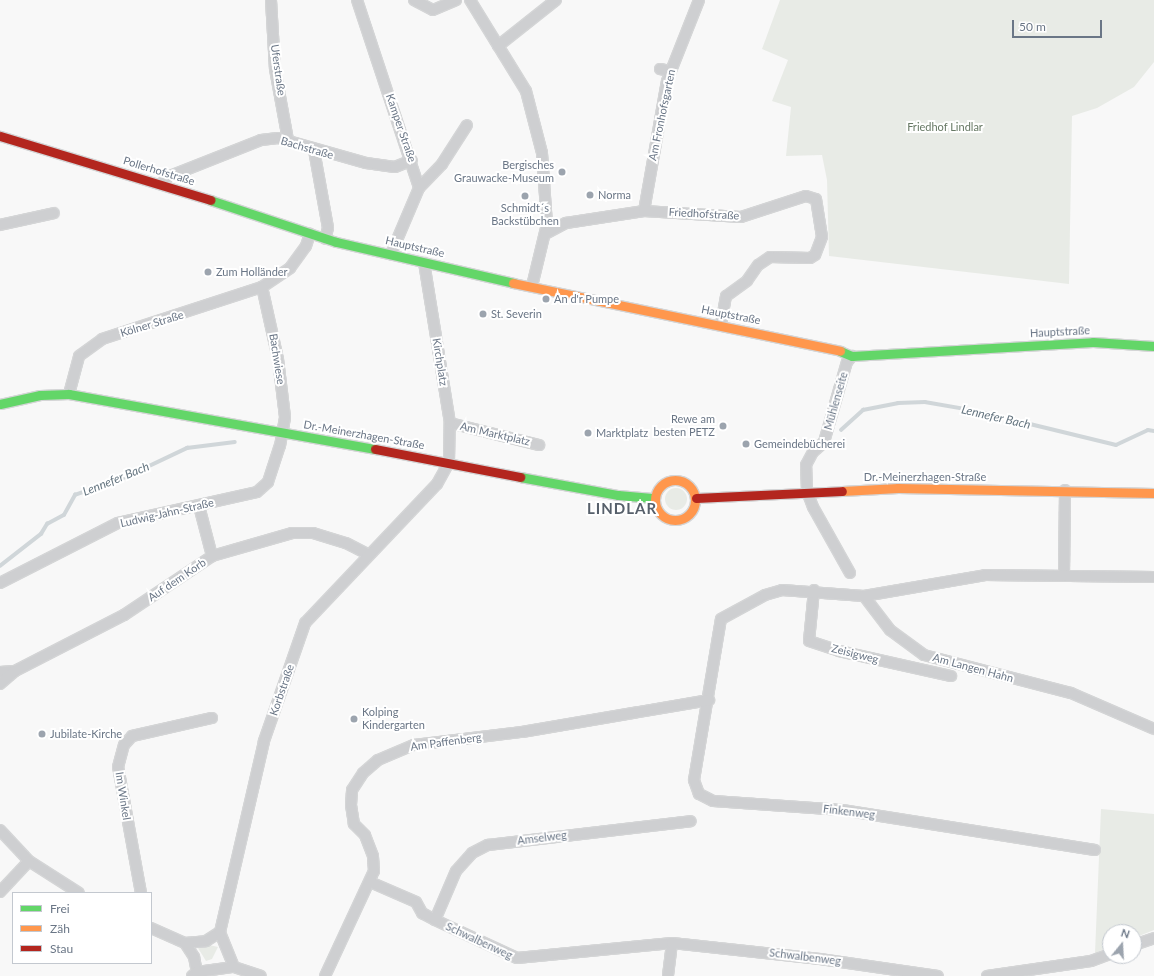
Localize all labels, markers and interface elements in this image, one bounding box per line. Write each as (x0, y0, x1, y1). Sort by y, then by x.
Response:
scale bar (1014, 12, 1104, 38)
text: 50 m (1019, 19, 1046, 34)
street label: Uferstraße (268, 43, 288, 97)
street label: Am Fronhofsgarten (646, 68, 678, 162)
street label: Kamper Straße (383, 92, 419, 164)
park label: Friedhof Lindlar (907, 120, 983, 134)
street label: Bachstraße (279, 134, 335, 162)
street label: Pollerhofstraße (122, 154, 196, 188)
place label: Bergisches Grauwacke-Museum (454, 159, 554, 185)
marker: Bergisches Grauwacke-Museum (557, 167, 567, 177)
place label: Norma (598, 188, 631, 202)
marker: Norma (585, 190, 595, 200)
marker: Schmidt´s Backstübchen (520, 191, 530, 201)
place label: Schmidt´s Backstübchen (491, 202, 559, 228)
street label: Friedhofstraße (668, 206, 740, 222)
street label: Hauptstraße (384, 234, 446, 260)
place label: Zum Holländer (216, 265, 288, 279)
marker: Zum Holländer (203, 267, 213, 277)
place label: An d'r Pumpe (554, 292, 619, 306)
marker: An d'r Pumpe (541, 294, 551, 304)
street label: Hauptstraße (700, 303, 762, 327)
place label: St. Severin (491, 307, 542, 321)
street label: Kölner Straße (119, 308, 185, 340)
marker: St. Severin (478, 309, 488, 319)
street label: Hauptstraße (1030, 324, 1090, 340)
street label: Bachwiese (266, 333, 288, 385)
street label: Kirchplatz (430, 337, 450, 387)
street label: Mühlenseite (821, 370, 851, 432)
water label: Lennefer Bach (960, 402, 1032, 432)
place label: Rewe am besten PETZ (654, 413, 715, 439)
street label: Dr.-Meinerzhagen-Straße (303, 418, 425, 452)
street label: Am Marktplatz (459, 420, 531, 448)
marker: Rewe am besten PETZ (718, 421, 728, 431)
place label: Marktplatz (596, 426, 648, 440)
marker: Marktplatz (583, 428, 593, 438)
place label: Gemeindebücherei (754, 437, 845, 451)
marker: Gemeindebücherei (741, 439, 751, 449)
water label: Lennefer Bach (80, 459, 152, 499)
street label: Dr.-Meinerzhagen-Straße (864, 470, 986, 484)
street label: Ludwig-Jahn-Straße (119, 496, 215, 530)
district label: LINDLAR (587, 500, 657, 518)
street label: Auf dem Korb (145, 556, 209, 604)
street label: Zeisigweg (830, 642, 880, 666)
street label: Am Langen Hahn (931, 651, 1015, 685)
street label: Korbstraße (267, 663, 297, 717)
place label: Kolping Kindergarten (362, 706, 425, 732)
marker: Kolping Kindergarten (349, 714, 359, 724)
place label: Jubilate-Kirche (50, 727, 122, 741)
marker: Jubilate-Kirche (37, 729, 47, 739)
street label: Am Paffenberg (410, 730, 482, 754)
street label: Im Winkel (113, 771, 133, 821)
street label: Finkenweg (822, 802, 876, 822)
street label: Amselweg (517, 828, 567, 848)
legend (12, 892, 152, 964)
text: Frei (50, 901, 70, 916)
street label: Schwalbenweg (444, 920, 514, 962)
text: Zäh (50, 921, 70, 936)
north arrow (1102, 924, 1142, 964)
text: N (1120, 926, 1132, 941)
text: Stau (50, 941, 73, 956)
street label: Schwalbenweg (768, 946, 842, 968)

